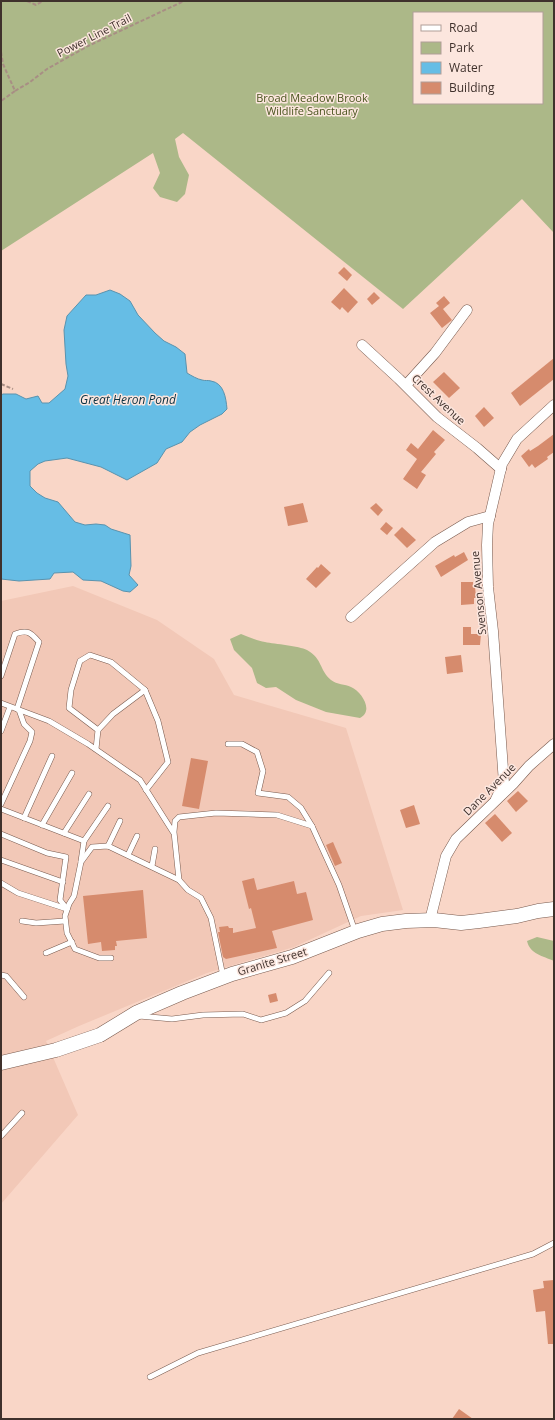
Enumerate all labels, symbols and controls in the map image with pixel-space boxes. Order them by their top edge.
street label: Power Line Trail [54,10,134,60]
legend [413,12,543,104]
text: Road [449,19,478,36]
text: Park [449,39,475,56]
text: Water [449,59,483,76]
text: Building [449,79,495,96]
park label: Broad Meadow Brook Wildlife Sanctuary [256,90,368,118]
street label: Crest Avenue [409,370,469,428]
water label: Great Heron Pond [80,391,177,408]
street label: Svenson Avenue [467,550,489,636]
street label: Dane Avenue [460,760,518,818]
street label: Granite Street [235,943,309,979]

